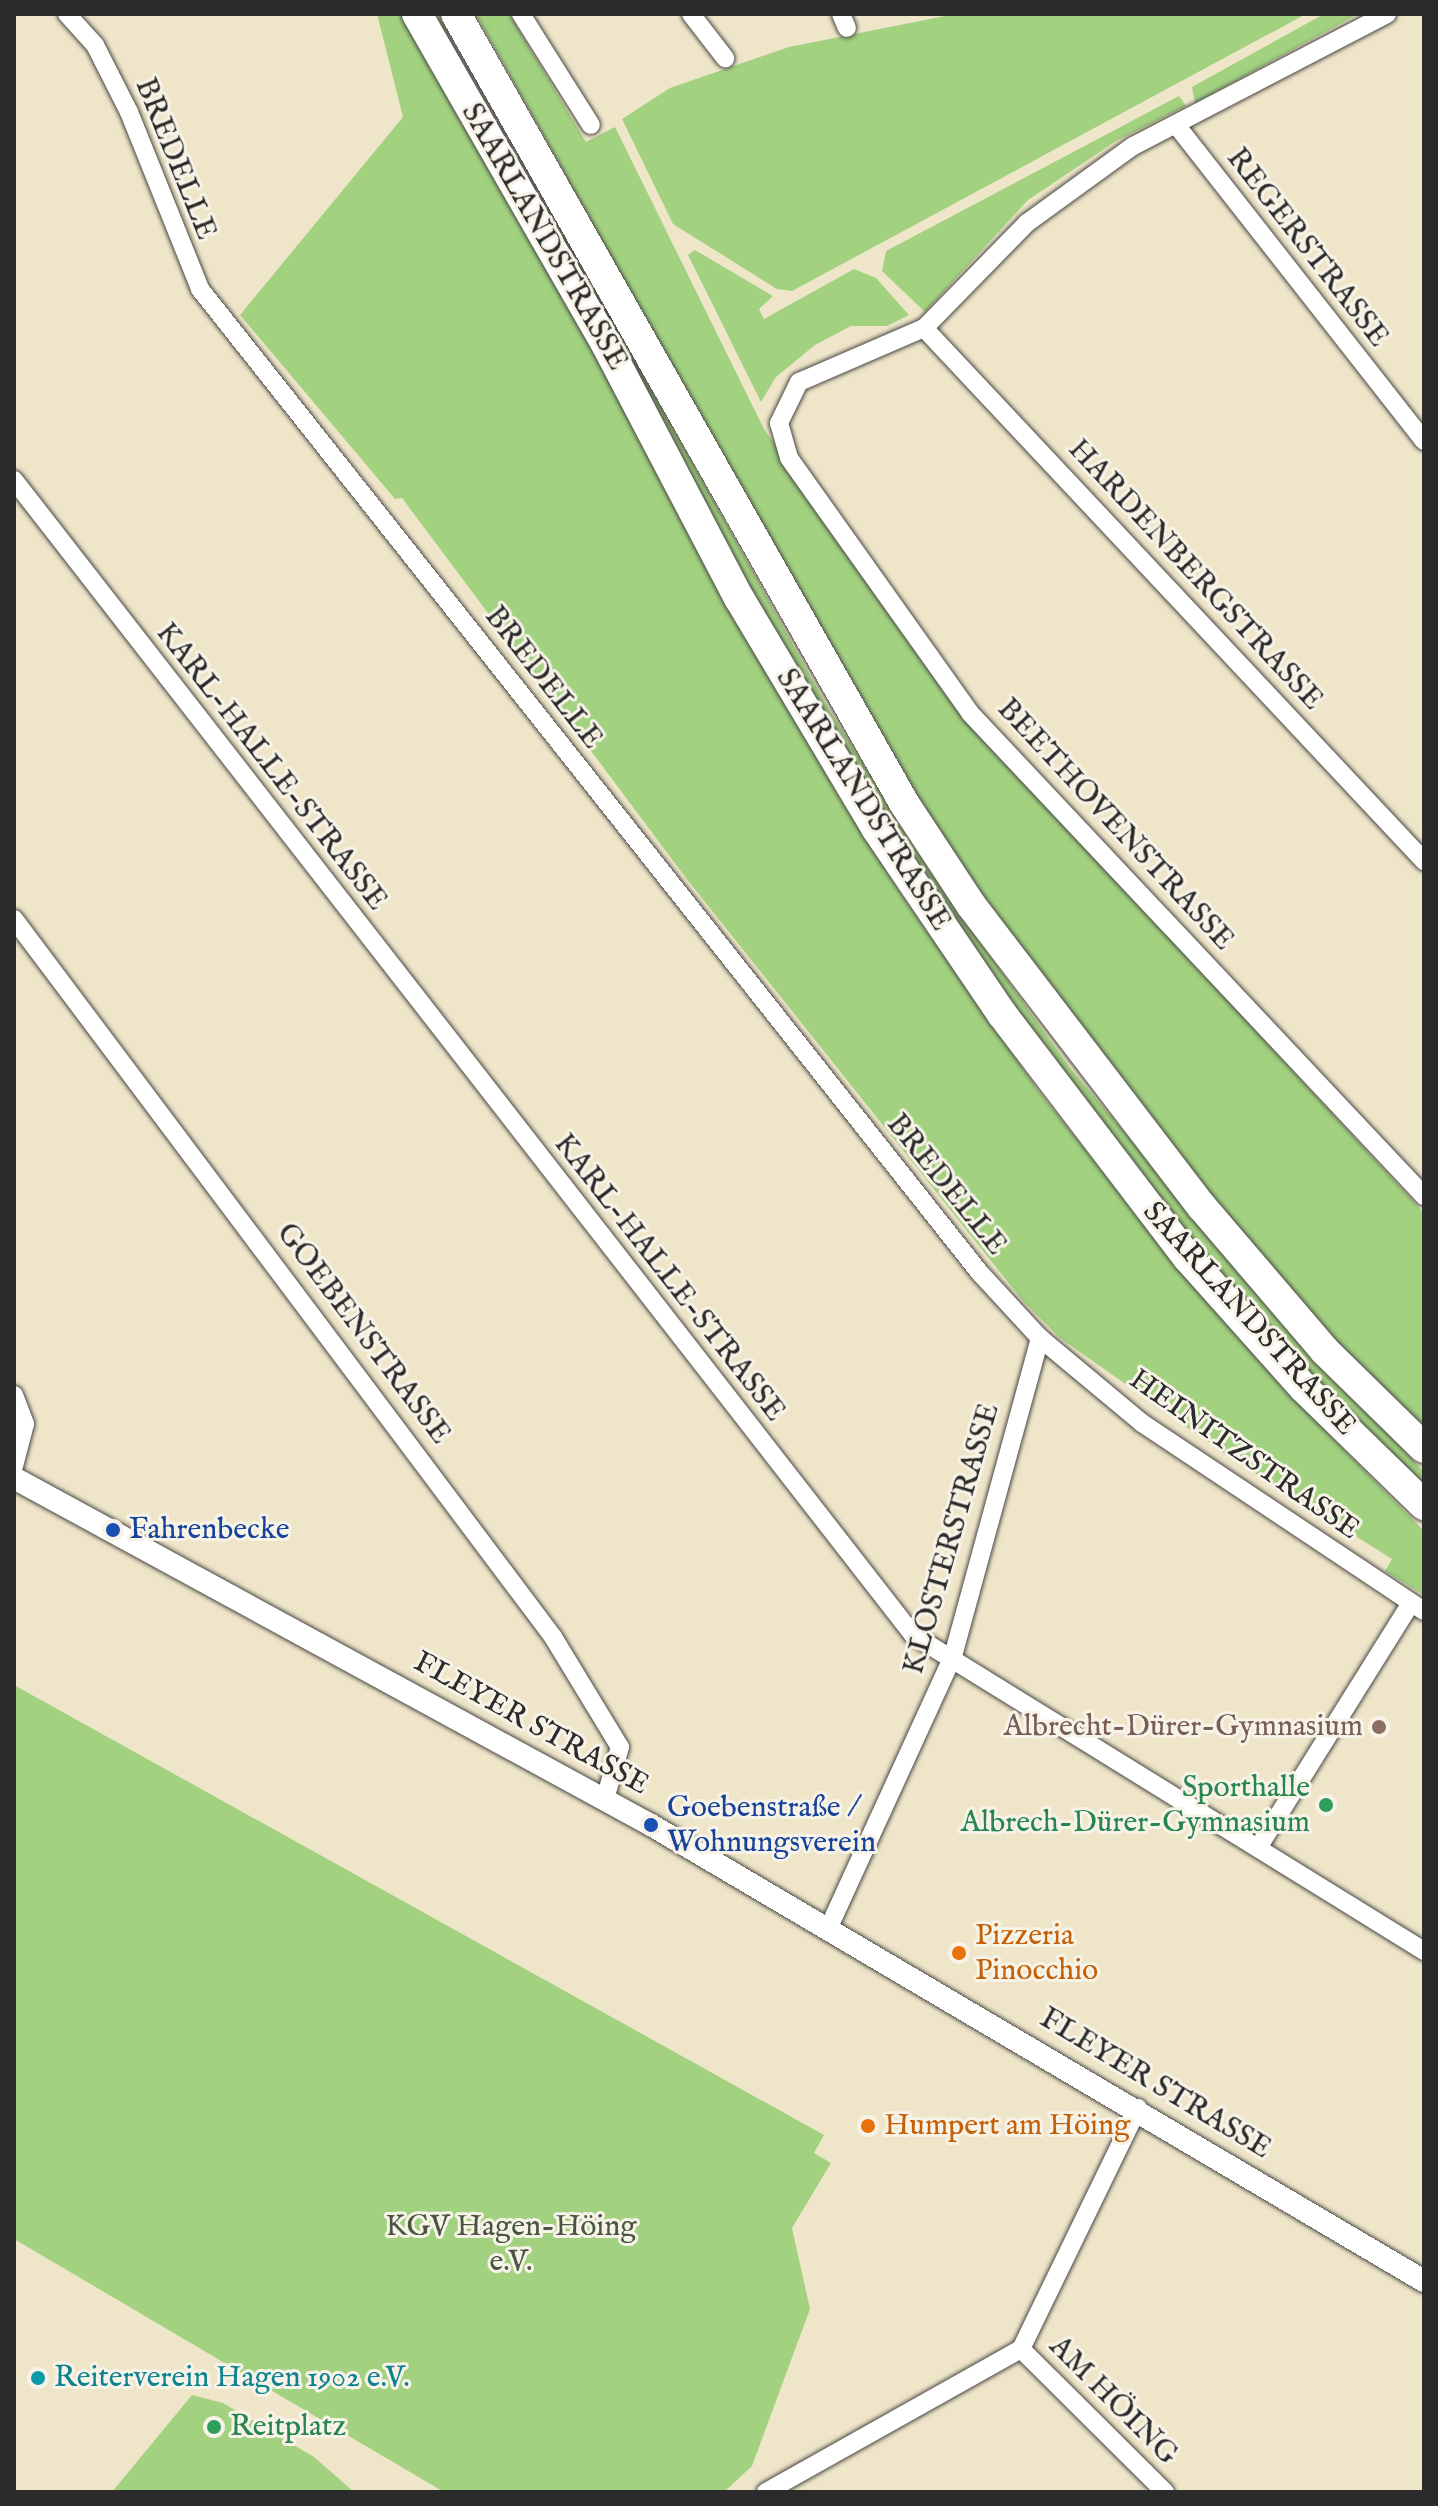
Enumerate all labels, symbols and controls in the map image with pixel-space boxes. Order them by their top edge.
street label: BREDELLE [126,73,224,245]
street label: SAARLANDSTRASSE [453,97,635,377]
street label: REGERSTRASSE [1218,141,1396,355]
street label: HARDENBERGSTRASSE [1060,432,1330,718]
street label: BREDELLE [476,600,610,756]
street label: KARL-HALLE-STRASSE [148,616,394,918]
street label: SAARLANDSTRASSE [768,662,958,938]
street label: BEETHOVENSTRASSE [989,692,1241,958]
street label: BREDELLE [878,1107,1014,1263]
street label: KARL-HALLE-STRASSE [546,1127,792,1429]
street label: SAARLANDSTRASSE [1135,1195,1363,1443]
street label: GOEBENSTRASSE [268,1216,458,1452]
street label: HEINITZSTRASSE [1122,1362,1366,1548]
street label: KLOSTERSTRASSE [896,1399,1008,1679]
place label: Fahrenbecke [129,1512,290,1548]
marker: Fahrenbecke [104,1521,122,1539]
street label: FLEYER STRASSE [407,1644,655,1804]
place label: Albrecht-Dürer-Gymnasium [1004,1709,1363,1745]
marker: Albrecht-Dürer-Gymnasium [1370,1718,1388,1736]
place label: Sporthalle Albrech-Dürer-Gymnasium [961,1770,1310,1840]
place label: Goebenstraße / Wohnungsverein [667,1790,876,1860]
marker: Sporthalle Albrech-Dürer-Gymnasium [1317,1796,1335,1814]
marker: Goebenstraße / Wohnungsverein [642,1816,660,1834]
place label: Pizzeria Pinocchio [975,1918,1098,1988]
marker: Pizzeria Pinocchio [950,1944,968,1962]
street label: FLEYER STRASSE [1033,2001,1277,2167]
place label: Humpert am Höing [884,2108,1130,2144]
marker: Humpert am Höing [859,2117,877,2135]
park label: KGV Hagen-Höing e.V. [385,2209,637,2280]
street label: AM HÖING [1041,2329,1185,2473]
place label: Reiterverein Hagen 1902 e.V. [54,2360,410,2396]
marker: Reiterverein Hagen 1902 e.V. [29,2369,47,2387]
place label: Reitplatz [230,2409,346,2445]
marker: Reitplatz [205,2418,223,2436]

